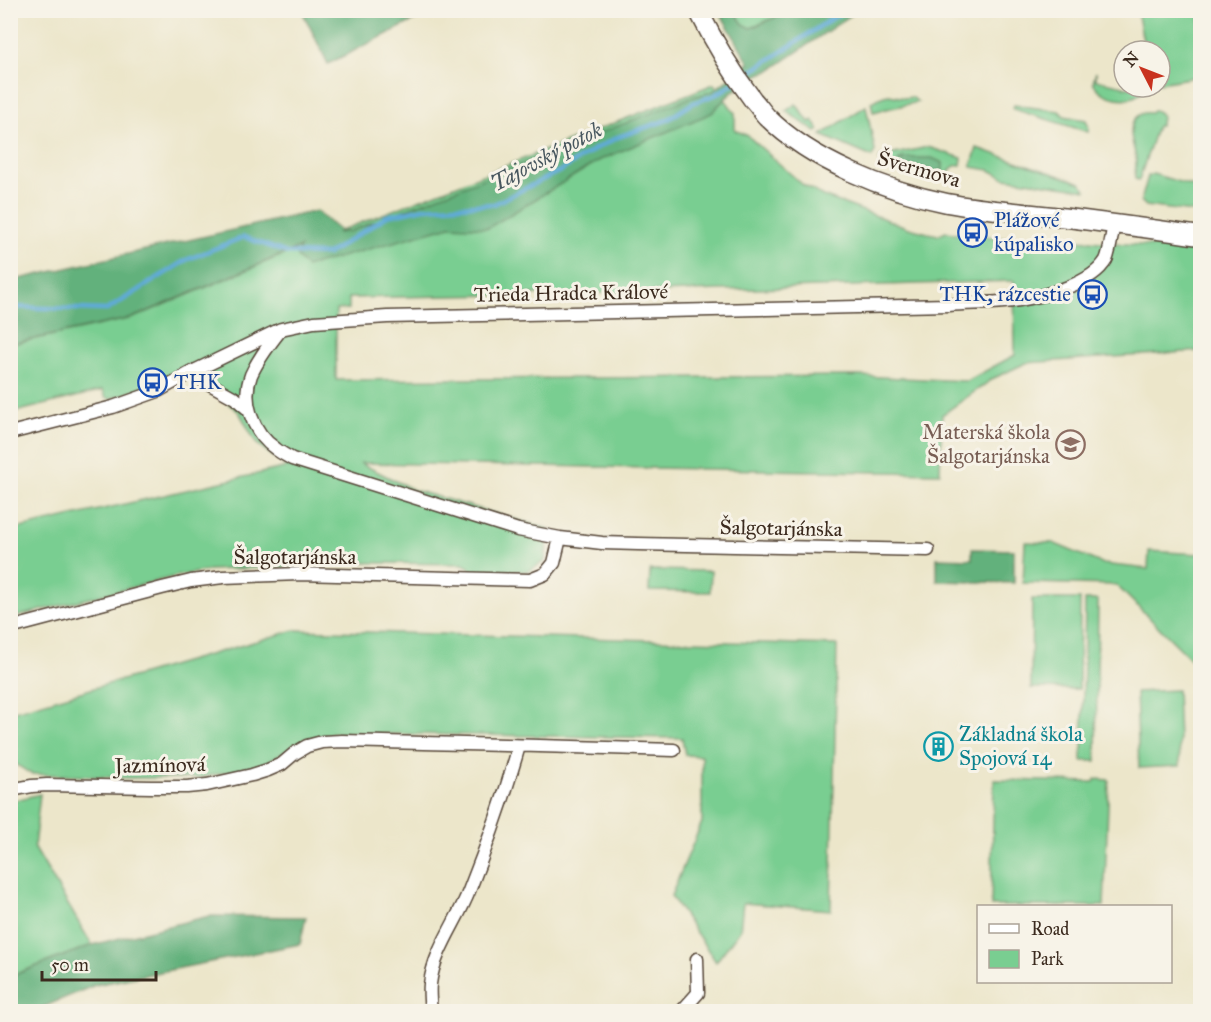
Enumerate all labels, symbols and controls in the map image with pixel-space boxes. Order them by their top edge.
north arrow [1112,39,1172,99]
text: N [1120,48,1143,71]
water label: Tajovský potok [486,116,607,197]
street label: Švermova [874,145,964,193]
place label: Plážové kúpalisko [994,207,1074,257]
bus stop icon: Plážové kúpalisko [957,216,989,248]
street label: Trieda Hradca Králové [474,278,669,308]
bus stop icon: THK, rázcestie [1076,278,1108,310]
place label: THK, rázcestie [939,281,1071,307]
bus stop icon: THK [137,366,169,398]
place label: THK [174,369,223,395]
place label: Materská škola Šalgotarjánska [922,419,1050,469]
school or university icon: Materská škola Šalgotarjánska [1055,428,1087,460]
street label: Šalgotarjánska [719,514,843,542]
street label: Šalgotarjánska [234,544,357,570]
place label: Základná škola Spojová 14 [959,721,1083,771]
building icon: Základná škola Spojová 14 [922,730,954,762]
street label: Jazmínová [112,751,206,779]
legend [977,905,1172,983]
text: Road [1031,918,1069,940]
scale bar [42,944,156,982]
text: Park [1031,948,1064,970]
text: 50 m [51,954,89,976]

